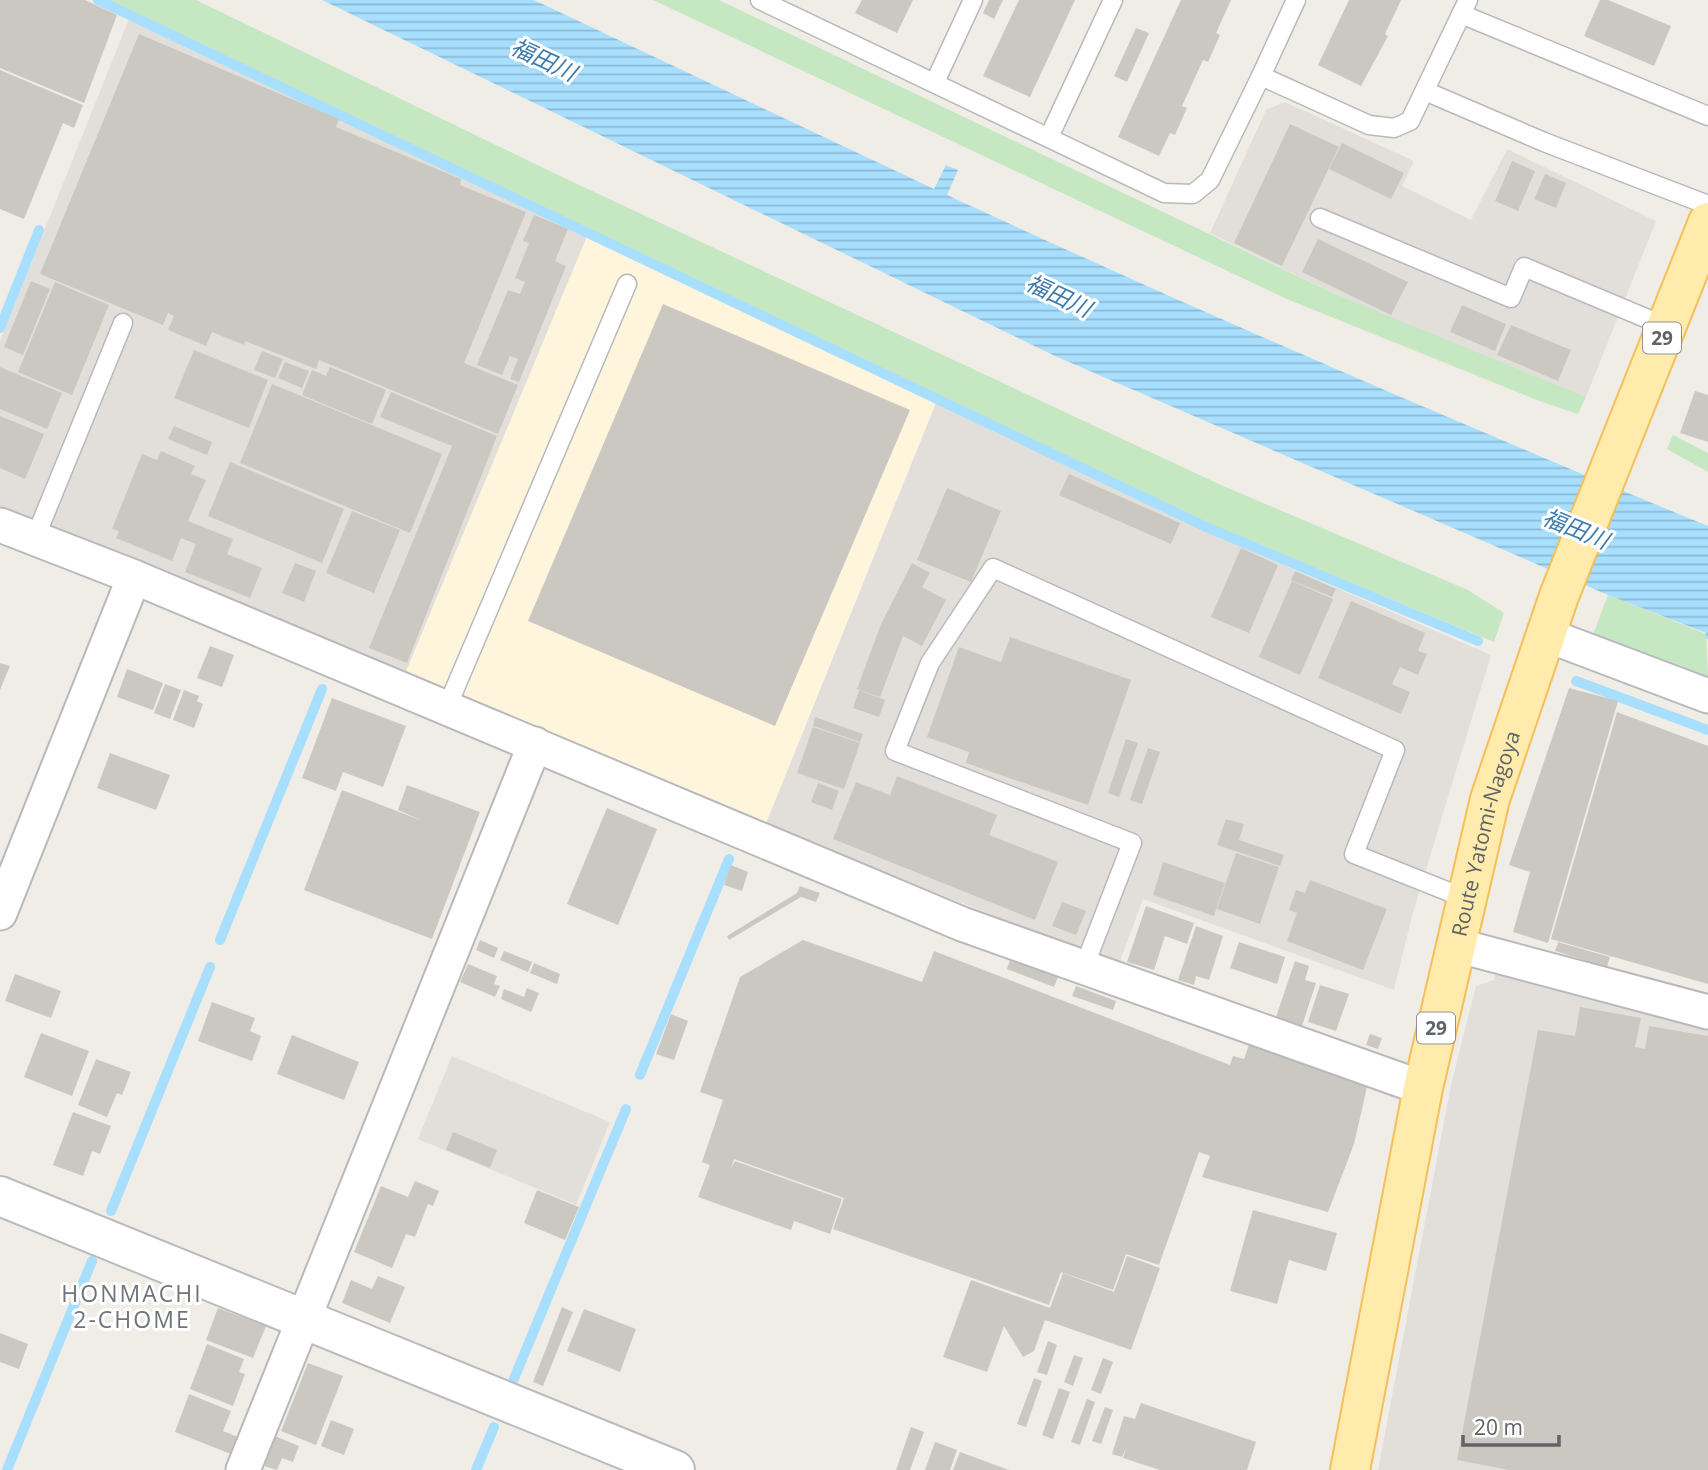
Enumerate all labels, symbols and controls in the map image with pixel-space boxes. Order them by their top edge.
water label: 福田川 [506,30,585,89]
water label: 福田川 [1021,266,1100,325]
road number: 29 [1643,322,1681,354]
water label: 福田川 [1538,500,1617,557]
street label: Route Yatomi-Nagoya [1445,727,1526,939]
road number: 29 [1417,1012,1455,1044]
district label: HONMACHI 2-CHOME [61,1277,203,1335]
scale bar [1463,1404,1559,1448]
text: 20 m [1474,1413,1523,1441]

